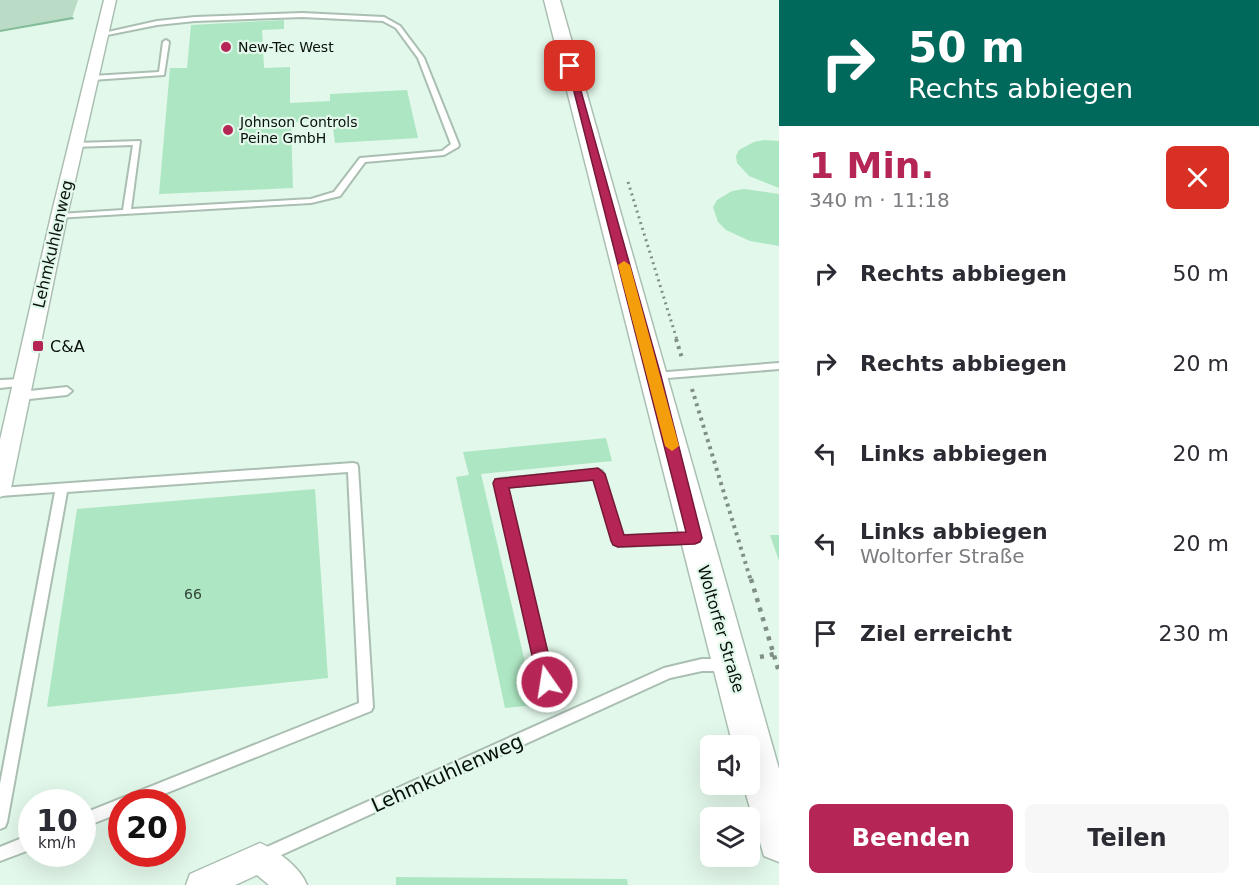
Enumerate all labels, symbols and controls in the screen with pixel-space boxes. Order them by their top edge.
text: 50 m [908,23,1025,72]
icon: right [809,24,887,102]
place label: New-Tec West [238,39,334,55]
marker: New-Tec West [219,40,233,54]
pin [544,40,595,91]
icon: arrive [553,49,586,82]
text: Rechts abbiegen [908,73,1133,104]
place label: Johnson Controls Peine GmbH [239,114,358,146]
marker: Johnson Controls Peine GmbH [221,123,235,137]
text: 1 Min. [809,145,934,186]
button: close [1166,146,1229,209]
street label: Lehmkuhlenweg [29,178,77,310]
text: 340 m · 11:18 [809,188,950,212]
icon: right [809,257,842,290]
text: Rechts abbiegen [860,261,1067,286]
text: 50 m [1173,261,1229,286]
place label: C&A [50,337,85,356]
marker: C&A [31,339,45,353]
icon: right [809,347,842,380]
text: Rechts abbiegen [860,351,1067,376]
text: 20 m [1173,351,1229,376]
icon: left [809,437,842,470]
text: Links abbiegen [860,441,1048,466]
text: 20 m [1173,441,1229,466]
text: Links abbiegen [860,519,1048,544]
icon: left [809,527,842,560]
text: 20 m [1173,531,1229,556]
text: Woltorfer Straße [860,544,1025,568]
street label: Woltorfer Straße [694,563,748,695]
house number: 66 [184,586,202,602]
icon: arrive [809,617,842,650]
text: Ziel erreicht [860,621,1012,646]
text: 230 m [1159,621,1229,646]
position arrow [515,650,579,714]
street label: Lehmkuhlenweg [367,729,527,817]
map controls [700,735,760,867]
button: sound [700,735,760,795]
speed limit sign: 20 [108,789,186,867]
text: 10 [36,803,78,838]
button: Beenden [809,804,1013,873]
button: Teilen [1025,804,1229,873]
button: layers [700,807,760,867]
text: km/h [38,834,76,852]

